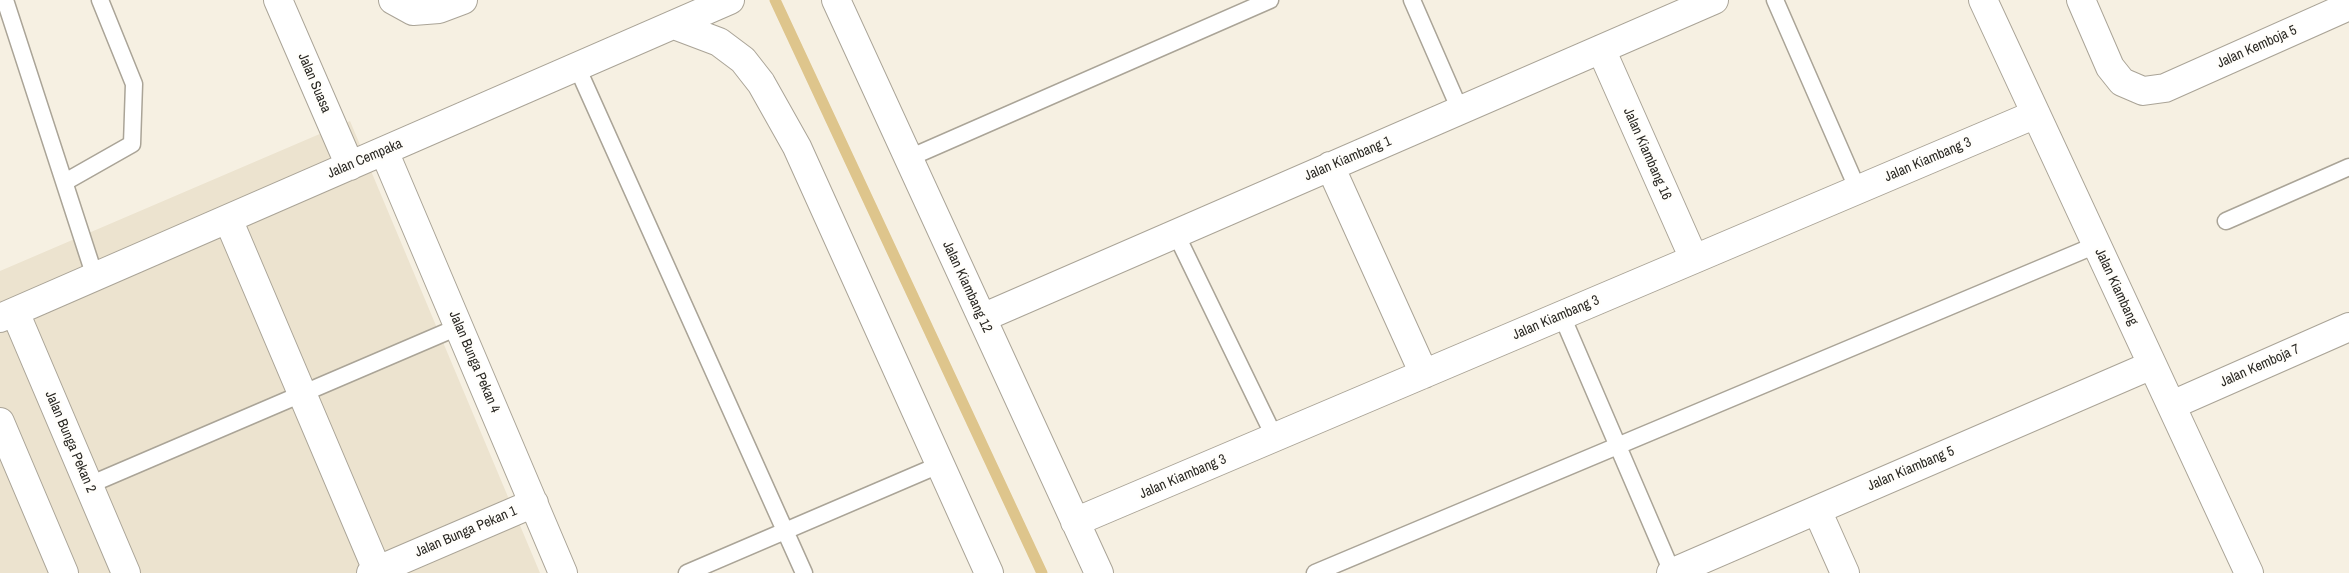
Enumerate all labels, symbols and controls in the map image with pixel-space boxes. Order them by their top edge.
street label: Jalan Kemboja 5 [2215,22,2299,72]
street label: Jalan Suasa [294,51,334,115]
street label: Jalan Kiambang 16 [1619,105,1675,203]
street label: Jalan Kiambang 1 [1302,133,1394,185]
street label: Jalan Kiambang 3 [1882,134,1974,186]
street label: Jalan Cempaka [325,136,405,182]
street label: Jalan Kiambang 12 [938,239,996,335]
street label: Jalan Kiambang [2091,246,2141,328]
street label: Jalan Kiambang 3 [1510,292,1602,344]
street label: Jalan Bunga Pekan 4 [445,308,503,416]
street label: Jalan Kemboja 7 [2218,341,2302,391]
street label: Jalan Bunga Pekan 2 [41,388,99,496]
street label: Jalan Kiambang 5 [1865,443,1957,495]
street label: Jalan Kiambang 3 [1137,451,1229,503]
street label: Jalan Bunga Pekan 1 [412,503,520,561]

